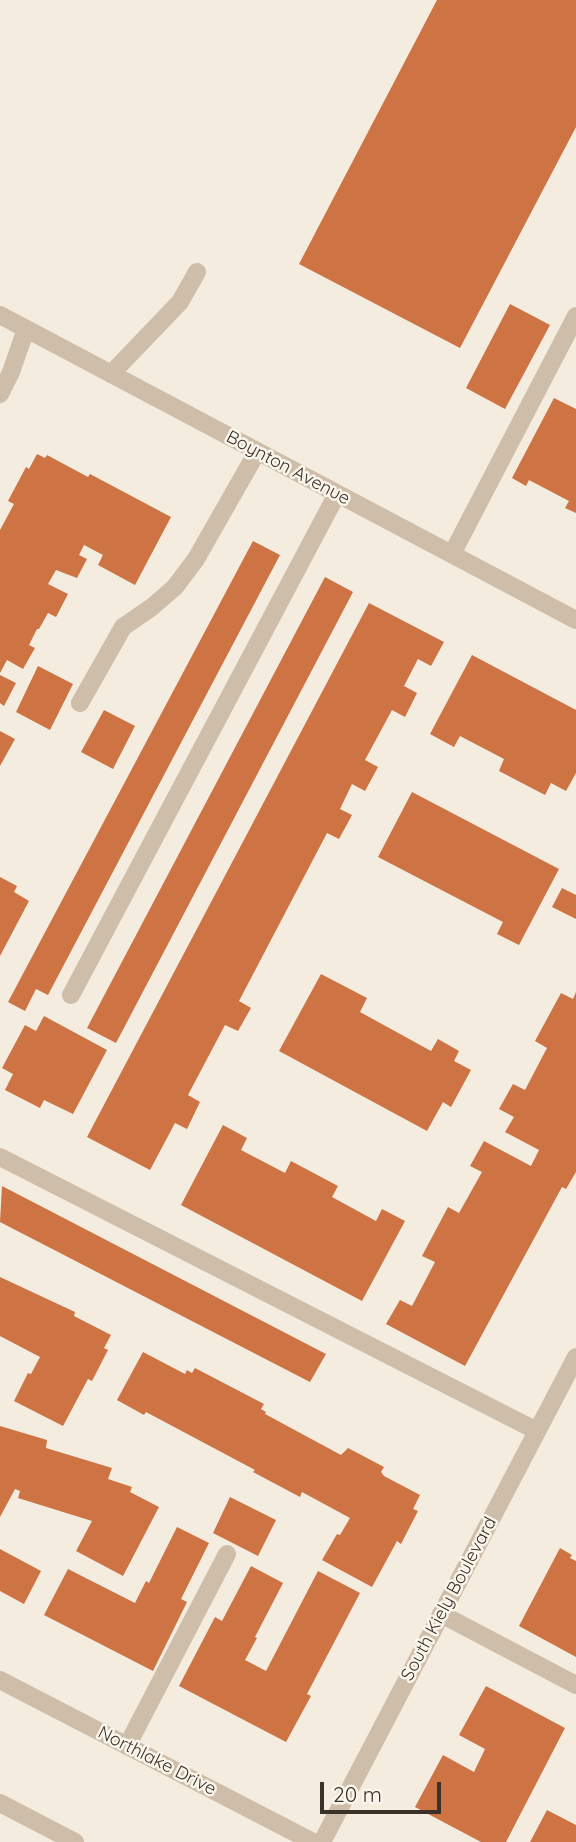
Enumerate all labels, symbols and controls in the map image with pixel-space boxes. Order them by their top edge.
street label: Boynton Avenue [222,426,354,510]
street label: South Kiely Boulevard [397,1513,501,1685]
street label: Northlake Drive [94,1722,220,1800]
scale bar [324,1769,445,1813]
text: 20 m [333,1781,382,1807]

